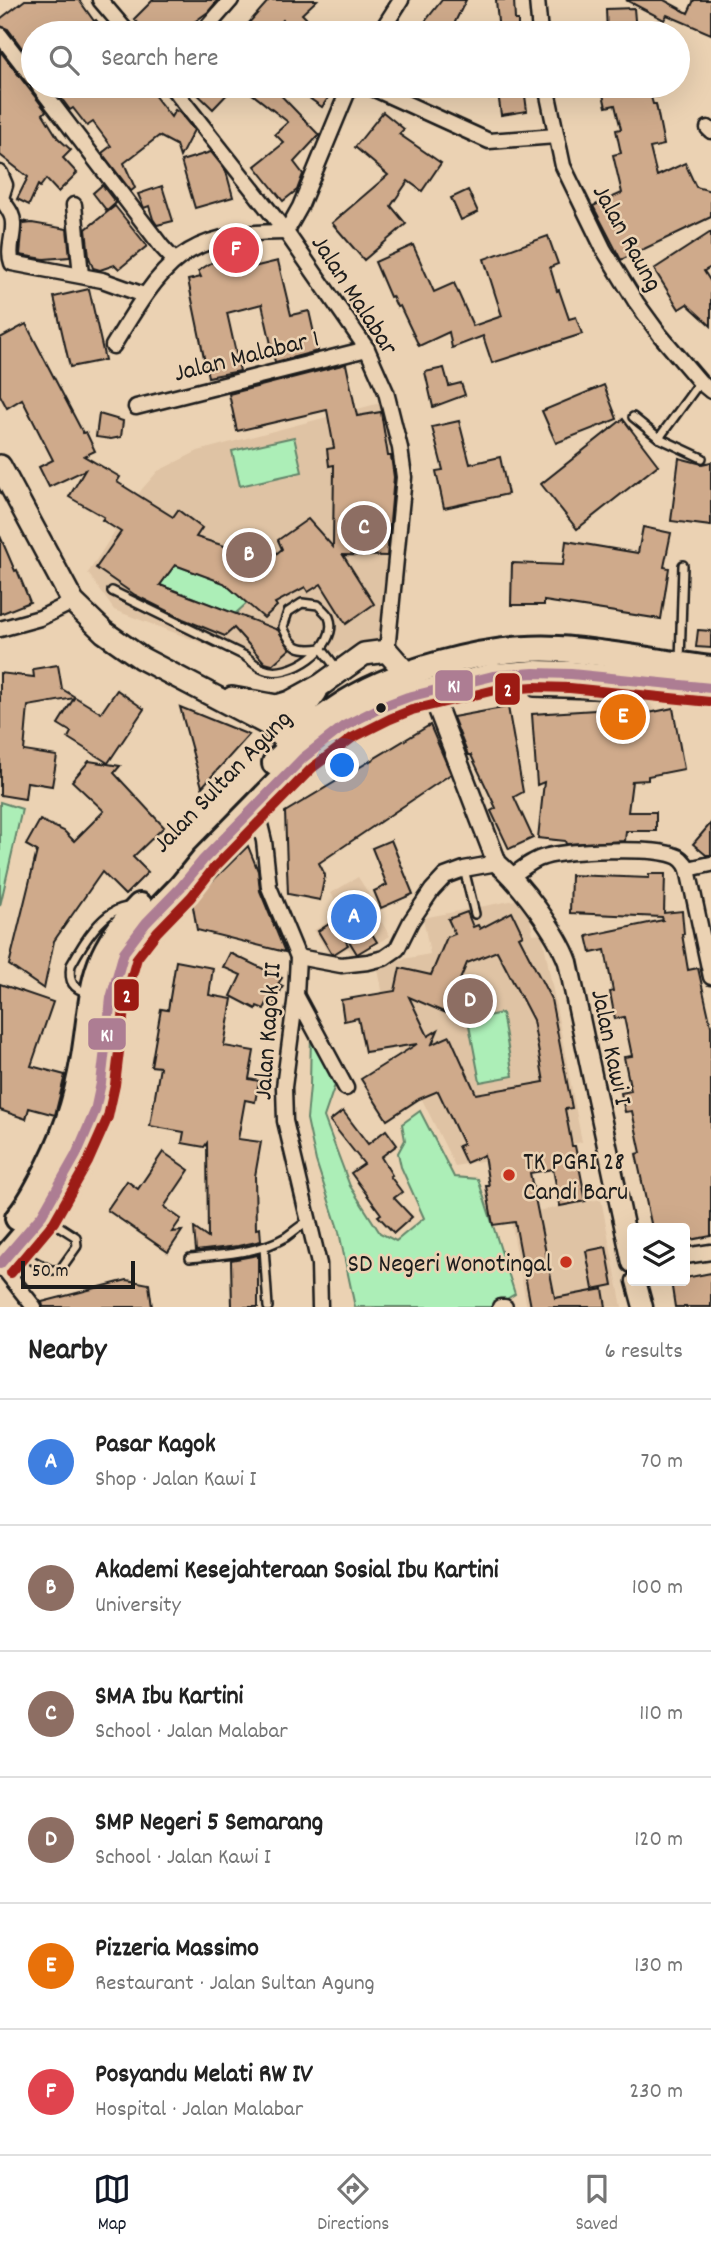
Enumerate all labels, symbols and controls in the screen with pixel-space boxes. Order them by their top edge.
search box [21,21,690,98]
icon: search [45,41,83,79]
text: Search here [101,41,219,78]
street label: Jalan Raung [581,178,671,299]
pin: F [213,224,259,276]
street label: Jalan Malabar [300,228,406,364]
street label: Jalan Malabar 1 [170,321,323,393]
pin: C [341,502,387,554]
pin: B [226,529,272,581]
line badge: K1 [434,669,474,702]
line badge: 2 [494,672,521,706]
text: K1 [448,675,460,702]
text: 2 [504,679,512,706]
pin: E [600,691,646,743]
unlabelled marker [374,701,388,715]
street label: Jalan Sultan Agung [145,702,302,862]
your location [325,748,359,782]
pin: A [331,891,377,943]
street label: Jalan Kagok II [246,961,293,1101]
pin: D [447,975,493,1027]
line badge: 2 [113,978,140,1012]
text: 2 [123,985,131,1012]
street label: Jalan Kawi I [579,986,640,1109]
line badge: K1 [87,1017,127,1051]
text: K1 [101,1024,113,1051]
place label: TK PGRI 28 Candi Baru [523,1145,628,1212]
marker: TK PGRI 28 Candi Baru [501,1167,517,1183]
map controls [627,1223,690,1286]
button: layers [627,1223,690,1286]
place label: SD Negeri Wonotingal [347,1247,552,1284]
marker: SD Negeri Wonotingal [558,1254,574,1270]
scale bar [21,1258,135,1290]
text: 50 m [32,1259,69,1286]
text: Nearby [28,1331,106,1374]
text: 6 results [605,1336,683,1369]
text: Pasar Kagok [95,1427,216,1464]
text: A [45,1446,57,1479]
text: 70 m [641,1446,683,1479]
text: Shop · Jalan Kawi I [95,1464,256,1497]
text: Akademi Kesejahteraan Sosial Ibu Kartini [95,1553,499,1590]
text: B [46,1572,56,1605]
text: 100 m [632,1572,683,1605]
text: University [95,1590,181,1623]
text: SMA Ibu Kartini [95,1679,243,1716]
text: C [45,1698,57,1731]
text: 110 m [639,1698,683,1731]
text: School · Jalan Malabar [95,1716,288,1749]
text: SMP Negeri 5 Semarang [95,1805,323,1842]
text: D [45,1824,57,1857]
text: 120 m [634,1824,683,1857]
text: School · Jalan Kawi I [95,1842,271,1875]
text: Pizzeria Massimo [95,1931,259,1968]
text: E [46,1950,56,1983]
text: 130 m [634,1950,683,1983]
text: Restaurant · Jalan Sultan Agung [95,1968,375,2001]
text: Posyandu Melati RW IV [95,2057,313,2094]
text: F [46,2076,56,2109]
text: 230 m [629,2076,683,2109]
text: Hospital · Jalan Malabar [95,2094,303,2127]
tab: Map [93,2170,131,2239]
tab: Directions [317,2170,389,2239]
tab: Saved [575,2170,618,2239]

